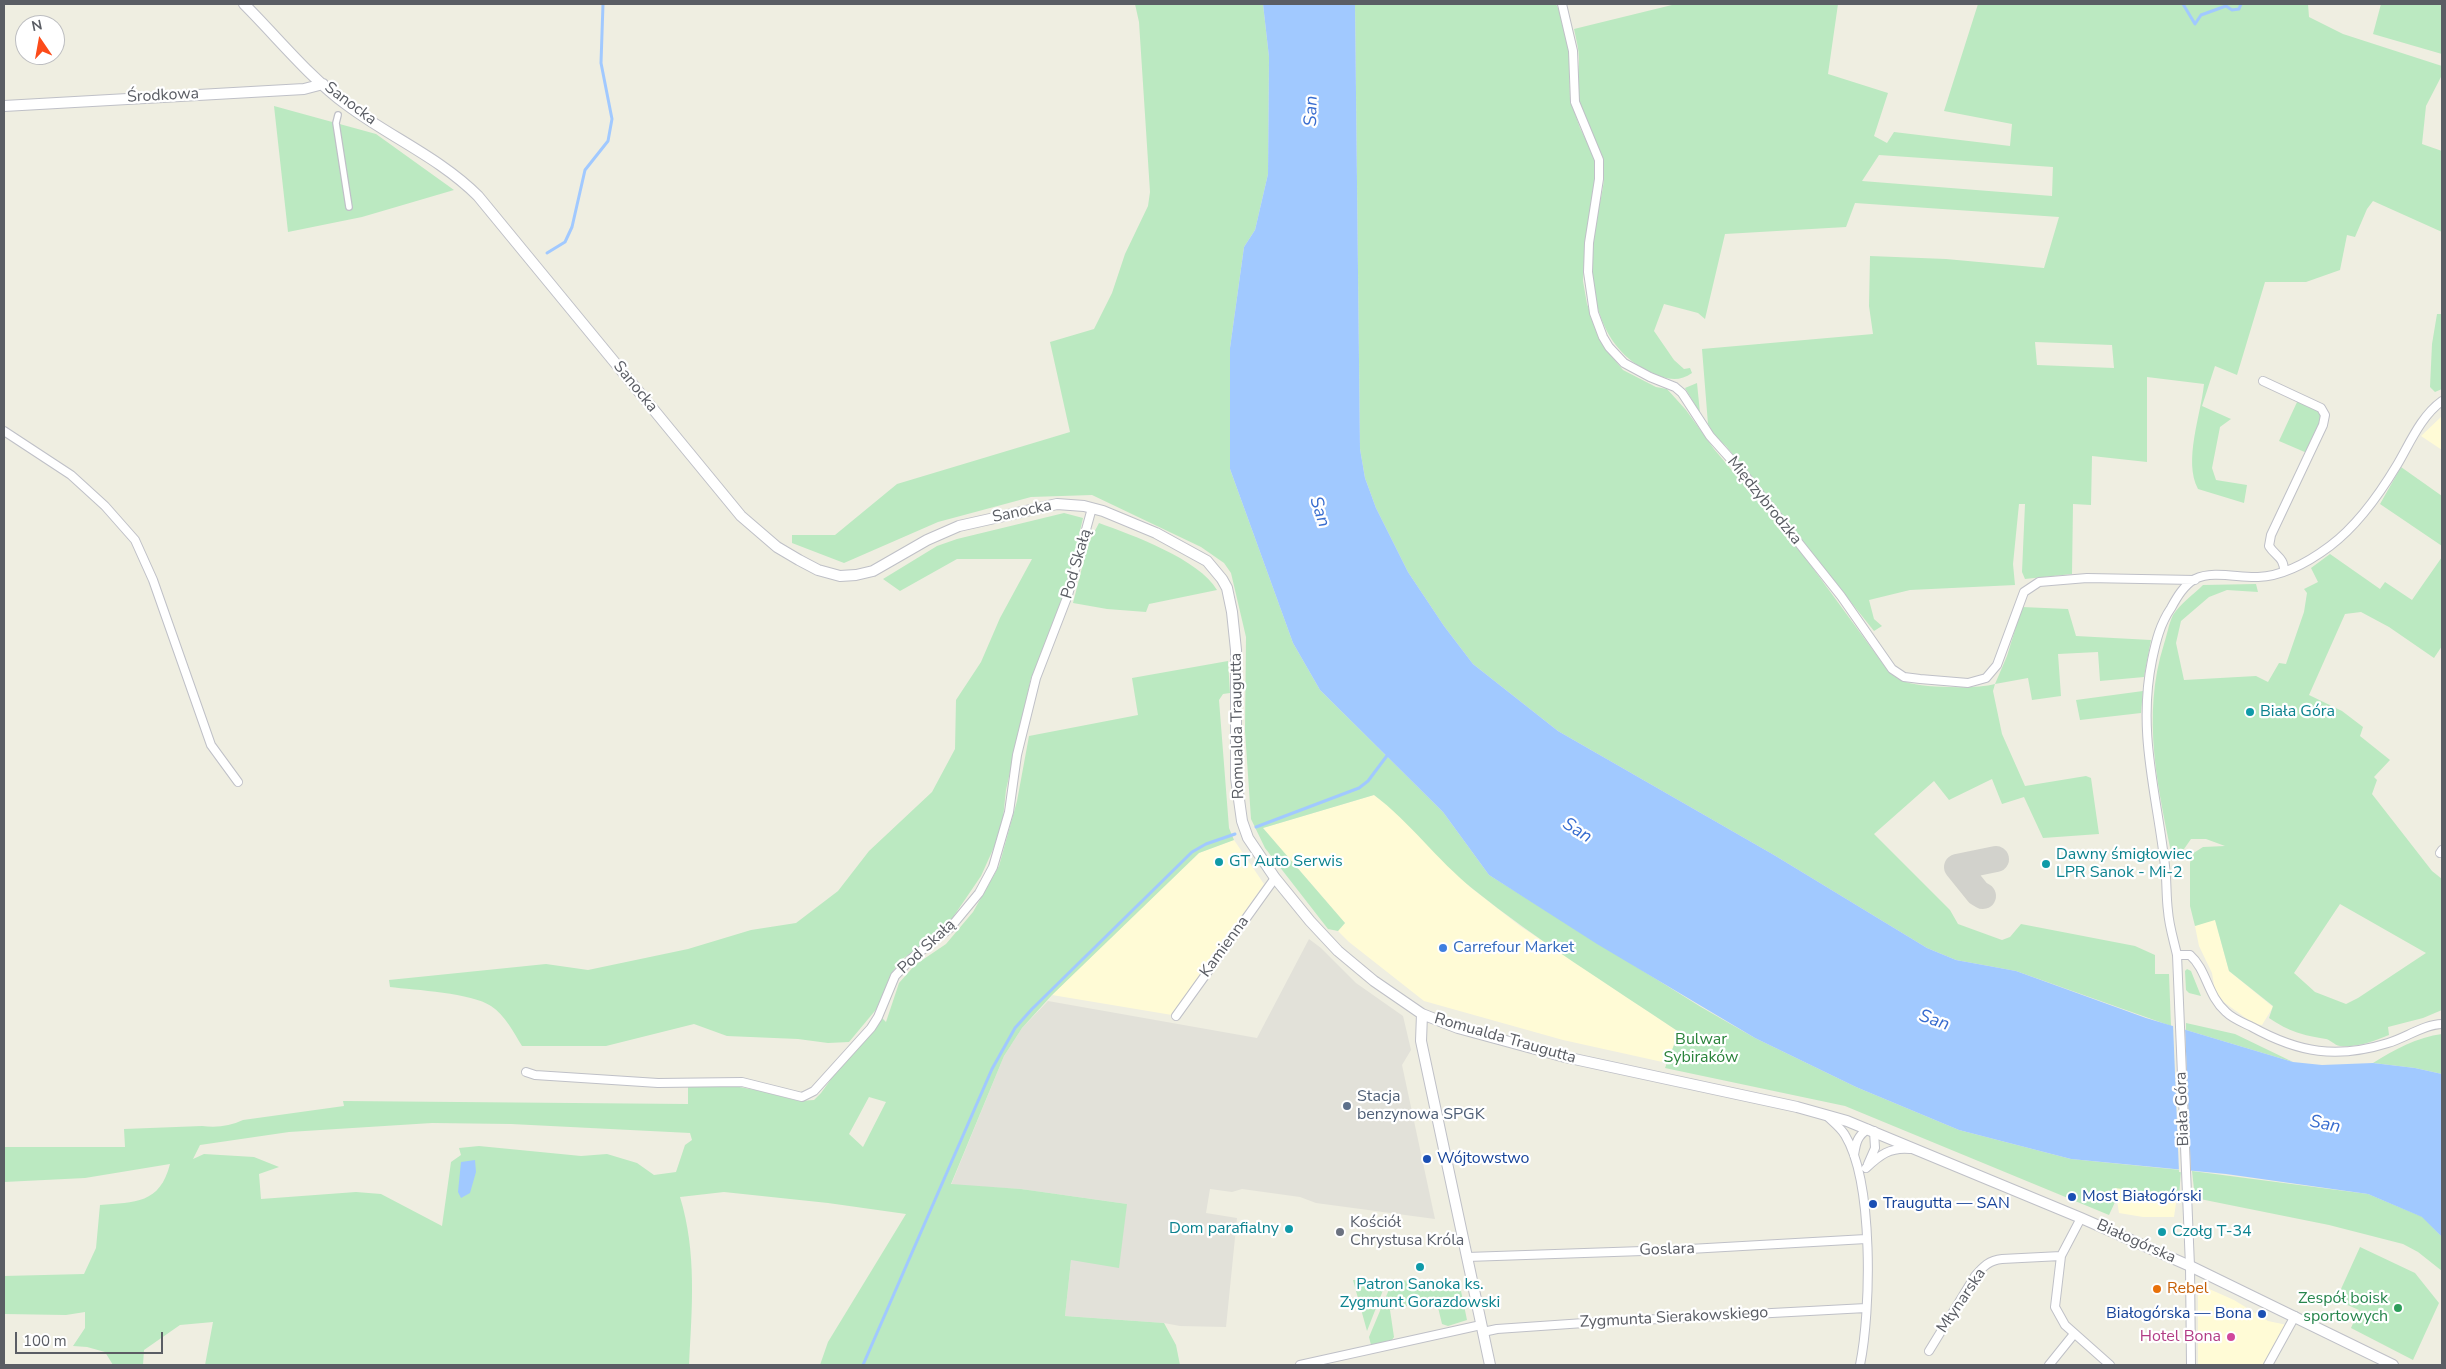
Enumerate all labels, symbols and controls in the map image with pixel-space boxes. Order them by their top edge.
north arrow [15,15,65,65]
text: N [30,15,44,36]
street label: Sanocka [320,78,380,130]
street label: Środkowa [127,85,199,107]
water label: San [1301,95,1323,127]
street label: Sanocka [609,358,661,416]
street label: Międzybrodzka [1723,453,1805,549]
water label: San [1304,494,1334,530]
street label: Sanocka [991,496,1053,528]
street label: Pod Skałą [1058,527,1096,601]
street label: Romualda Traugutta [1227,653,1249,799]
place label: Biała Góra [2260,702,2335,722]
marker: Biała Góra [2244,706,2256,718]
water label: San [1558,814,1596,848]
place label: Dawny śmigłowiec LPR Sanok - Mi-2 [2056,845,2192,883]
place label: GT Auto Serwis [1229,852,1343,872]
marker: GT Auto Serwis [1213,856,1225,868]
marker: Dawny śmigłowiec LPR Sanok - Mi-2 [2040,858,2052,870]
street label: Kamienna [1196,913,1254,981]
street label: Pod Skałą [894,916,960,978]
place label: Carrefour Market [1453,938,1574,958]
marker: Carrefour Market [1437,942,1449,954]
water label: San [1916,1006,1952,1036]
street label: Romualda Traugutta [1432,1010,1578,1068]
park label: Bulwar Sybiraków [1663,1030,1739,1068]
street label: Biała Góra [2172,1071,2194,1147]
place label: Stacja benzynowa SPGK [1357,1087,1485,1125]
marker: Stacja benzynowa SPGK [1341,1100,1353,1112]
water label: San [2308,1111,2342,1139]
place label: Wójtowstwo [1437,1149,1529,1169]
marker: Wójtowstwo [1421,1153,1433,1165]
place label: Most Białogórski [2082,1187,2202,1207]
marker: Most Białogórski [2066,1191,2078,1203]
place label: Traugutta — SAN [1883,1194,2010,1214]
marker: Traugutta — SAN [1867,1198,1879,1210]
place label: Kościół Chrystusa Króla [1350,1213,1464,1251]
street label: Białogórska [2093,1216,2179,1268]
place label: Dom parafialny [1169,1219,1279,1239]
place label: Czołg T-34 [2172,1222,2252,1242]
marker: Dom parafialny [1283,1223,1295,1235]
marker: Kościół Chrystusa Króla [1334,1226,1346,1238]
marker: Czołg T-34 [2156,1226,2168,1238]
street label: Goslara [1639,1239,1695,1261]
marker: Patron Sanoka ks. Zygmunt Gorazdowski [1414,1261,1426,1273]
street label: Młynarska [1933,1265,1991,1337]
place label: Patron Sanoka ks. Zygmunt Gorazdowski [1340,1275,1500,1313]
place label: Rebel [2167,1279,2209,1299]
marker: Rebel [2151,1283,2163,1295]
place label: Zespół boisk sportowych [2298,1289,2388,1327]
marker: Zespół boisk sportowych [2392,1302,2404,1314]
street label: Zygmunta Sierakowskiego [1579,1303,1769,1333]
place label: Białogórska — Bona [2106,1304,2252,1324]
marker: Białogórska — Bona [2256,1308,2268,1320]
scale bar [18,1322,165,1354]
place label: Hotel Bona [2140,1327,2221,1347]
text: 100 m [23,1331,67,1351]
marker: Hotel Bona [2225,1331,2237,1343]

